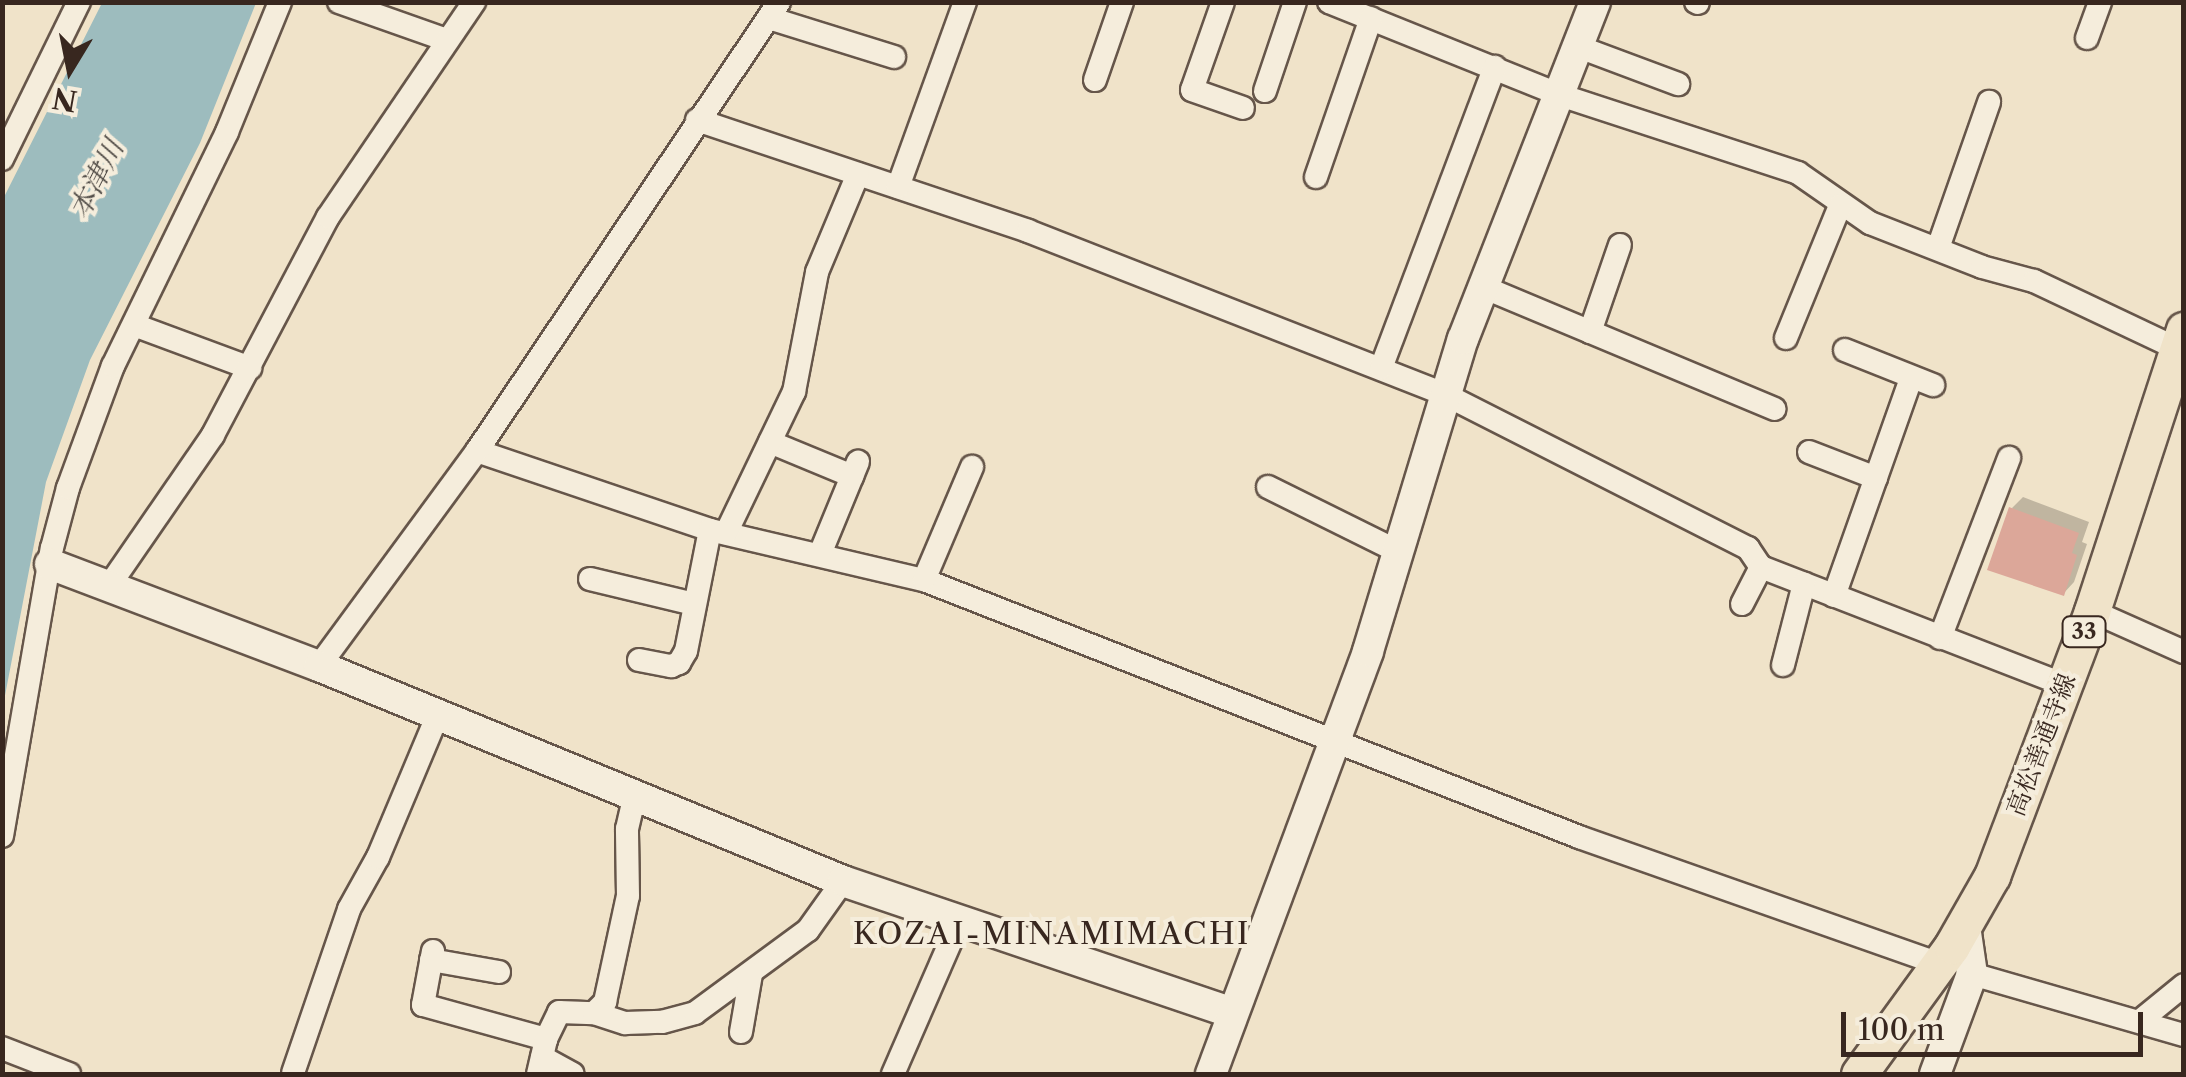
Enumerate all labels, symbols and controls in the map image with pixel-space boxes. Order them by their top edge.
north arrow [20,20,120,120]
text: N [50,81,80,118]
water label: 本津川 [62,134,130,224]
road number: 33 [2062,615,2106,649]
street label: 高松善通寺線 [2001,670,2083,820]
district label: KOZAI-MINAMIMACHI [853,916,1251,952]
scale bar [1846,992,2148,1054]
text: 100 m [1858,1011,1945,1048]

